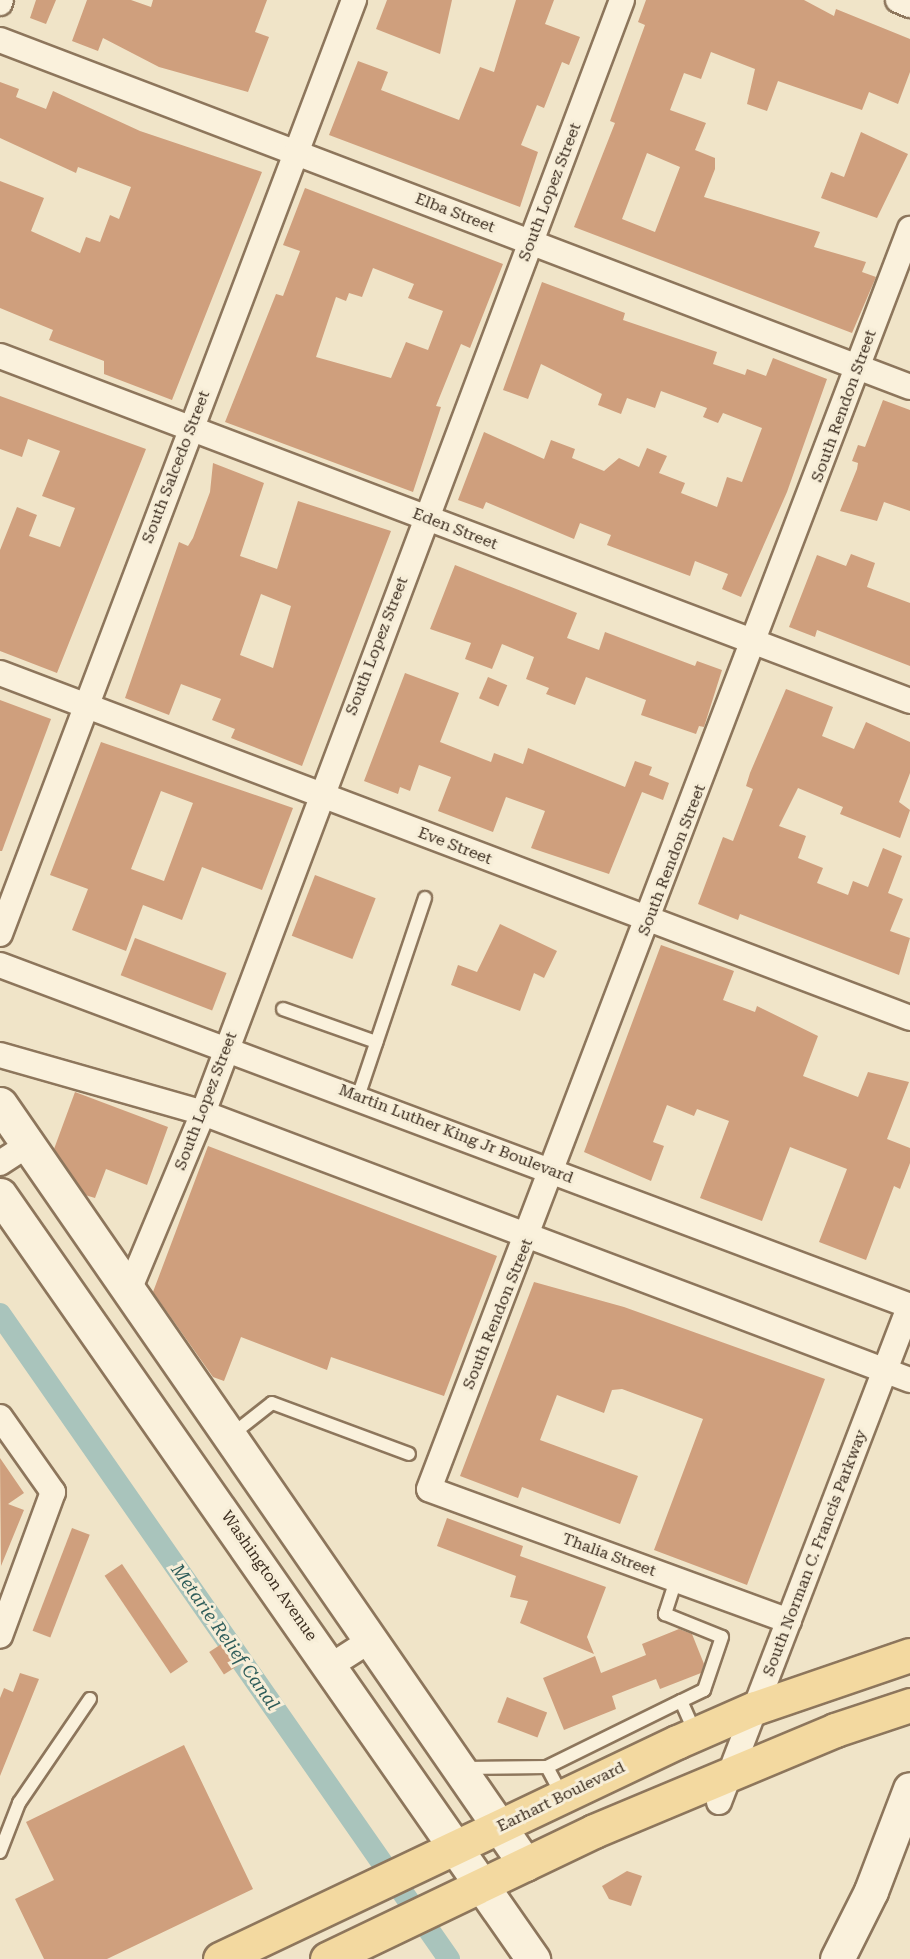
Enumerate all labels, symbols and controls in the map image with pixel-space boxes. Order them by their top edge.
street label: South Lopez Street [515,120,585,264]
street label: Elba Street [412,189,498,237]
street label: South Rendon Street [807,327,881,485]
street label: South Salcedo Street [138,388,214,546]
street label: Eden Street [410,504,500,554]
street label: South Lopez Street [342,574,412,718]
street label: South Rendon Street [634,782,710,938]
street label: Eve Street [415,823,495,869]
street label: South Lopez Street [171,1029,241,1173]
street label: Martin Luther King Jr Boulevard [336,1080,576,1188]
street label: South Rendon Street [459,1236,537,1392]
street label: South Norman C. Francis Parkway [759,1427,871,1679]
street label: Washington Avenue [217,1507,321,1645]
street label: Thalia Street [559,1529,659,1581]
water label: Metarie Relief Canal [166,1560,284,1714]
street label: Earhart Boulevard [494,1758,628,1836]

